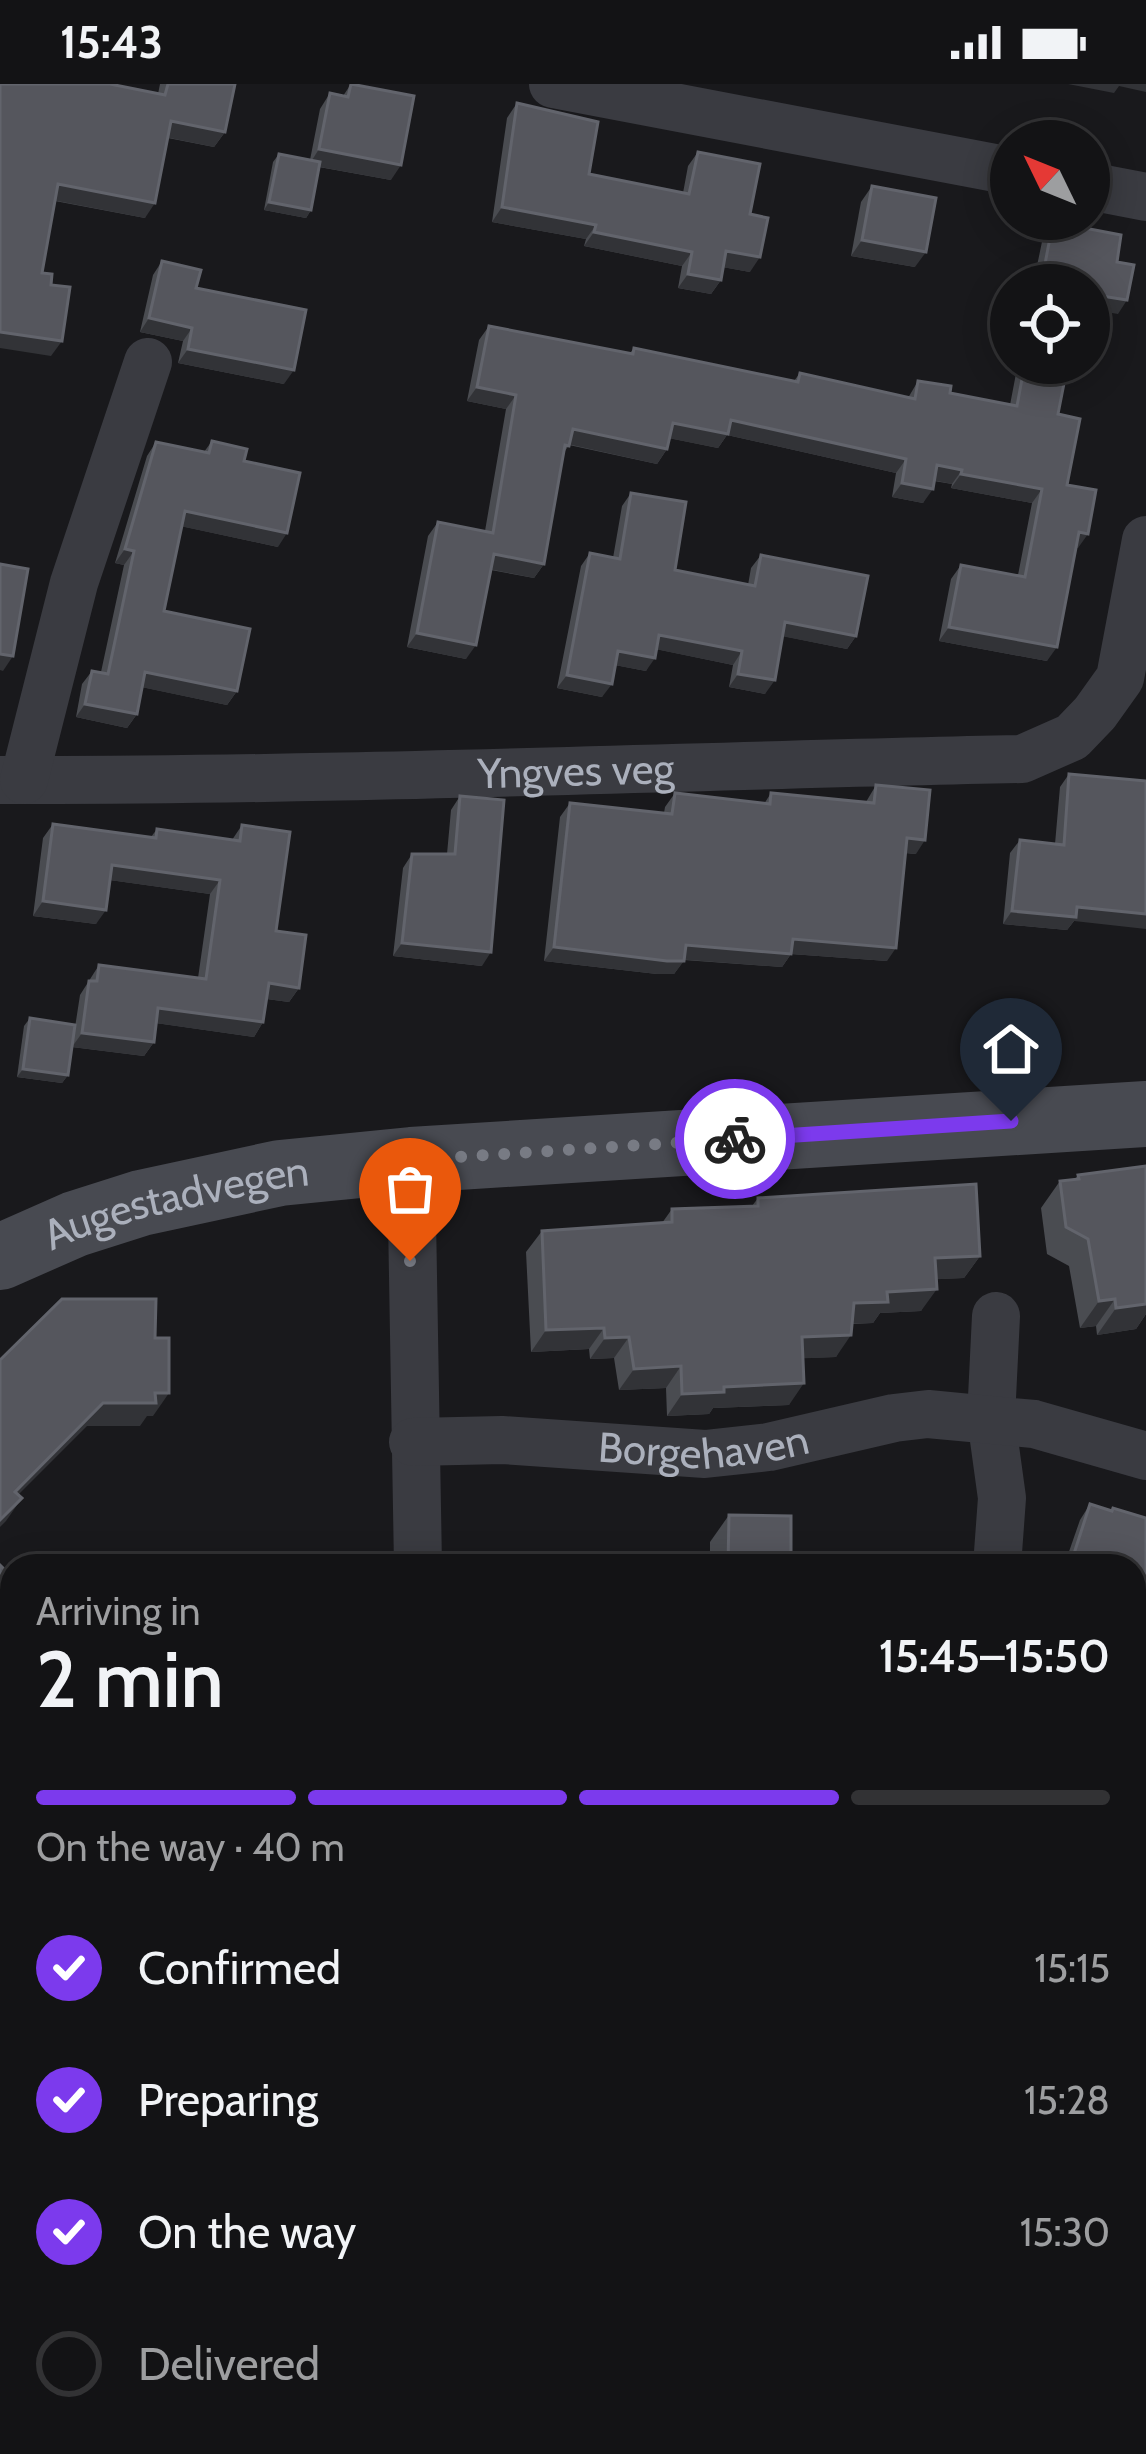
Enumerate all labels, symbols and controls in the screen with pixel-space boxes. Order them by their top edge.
text: 15:43 [60,15,163,69]
north arrow [990,120,1110,240]
map controls [990,120,1110,384]
button: locate [990,264,1110,384]
street label: Yngves veg [476,742,676,799]
pin [960,998,1062,1121]
icon: home [978,1016,1044,1082]
courier [675,1079,795,1199]
icon: bike [702,1106,768,1172]
pin [359,1138,461,1261]
street label: Augestadvegen [35,1144,311,1261]
icon: bag [377,1156,443,1222]
street label: Borgehaven [596,1413,814,1480]
text: Arriving in [36,1587,200,1635]
text: 15:45–15:50 [879,1629,1110,1683]
text: 2 min [36,1632,224,1727]
text: On the way · 40 m [36,1823,345,1871]
icon: check [36,1935,102,2001]
text: Confirmed [138,1941,341,1995]
text: 15:15 [1034,1944,1110,1992]
icon: check [36,2067,102,2133]
text: Preparing [138,2073,318,2127]
text: 15:28 [1024,2076,1110,2124]
icon: check [36,2199,102,2265]
text: On the way [138,2205,356,2259]
text: 15:30 [1020,2208,1110,2256]
text: Delivered [138,2337,320,2391]

